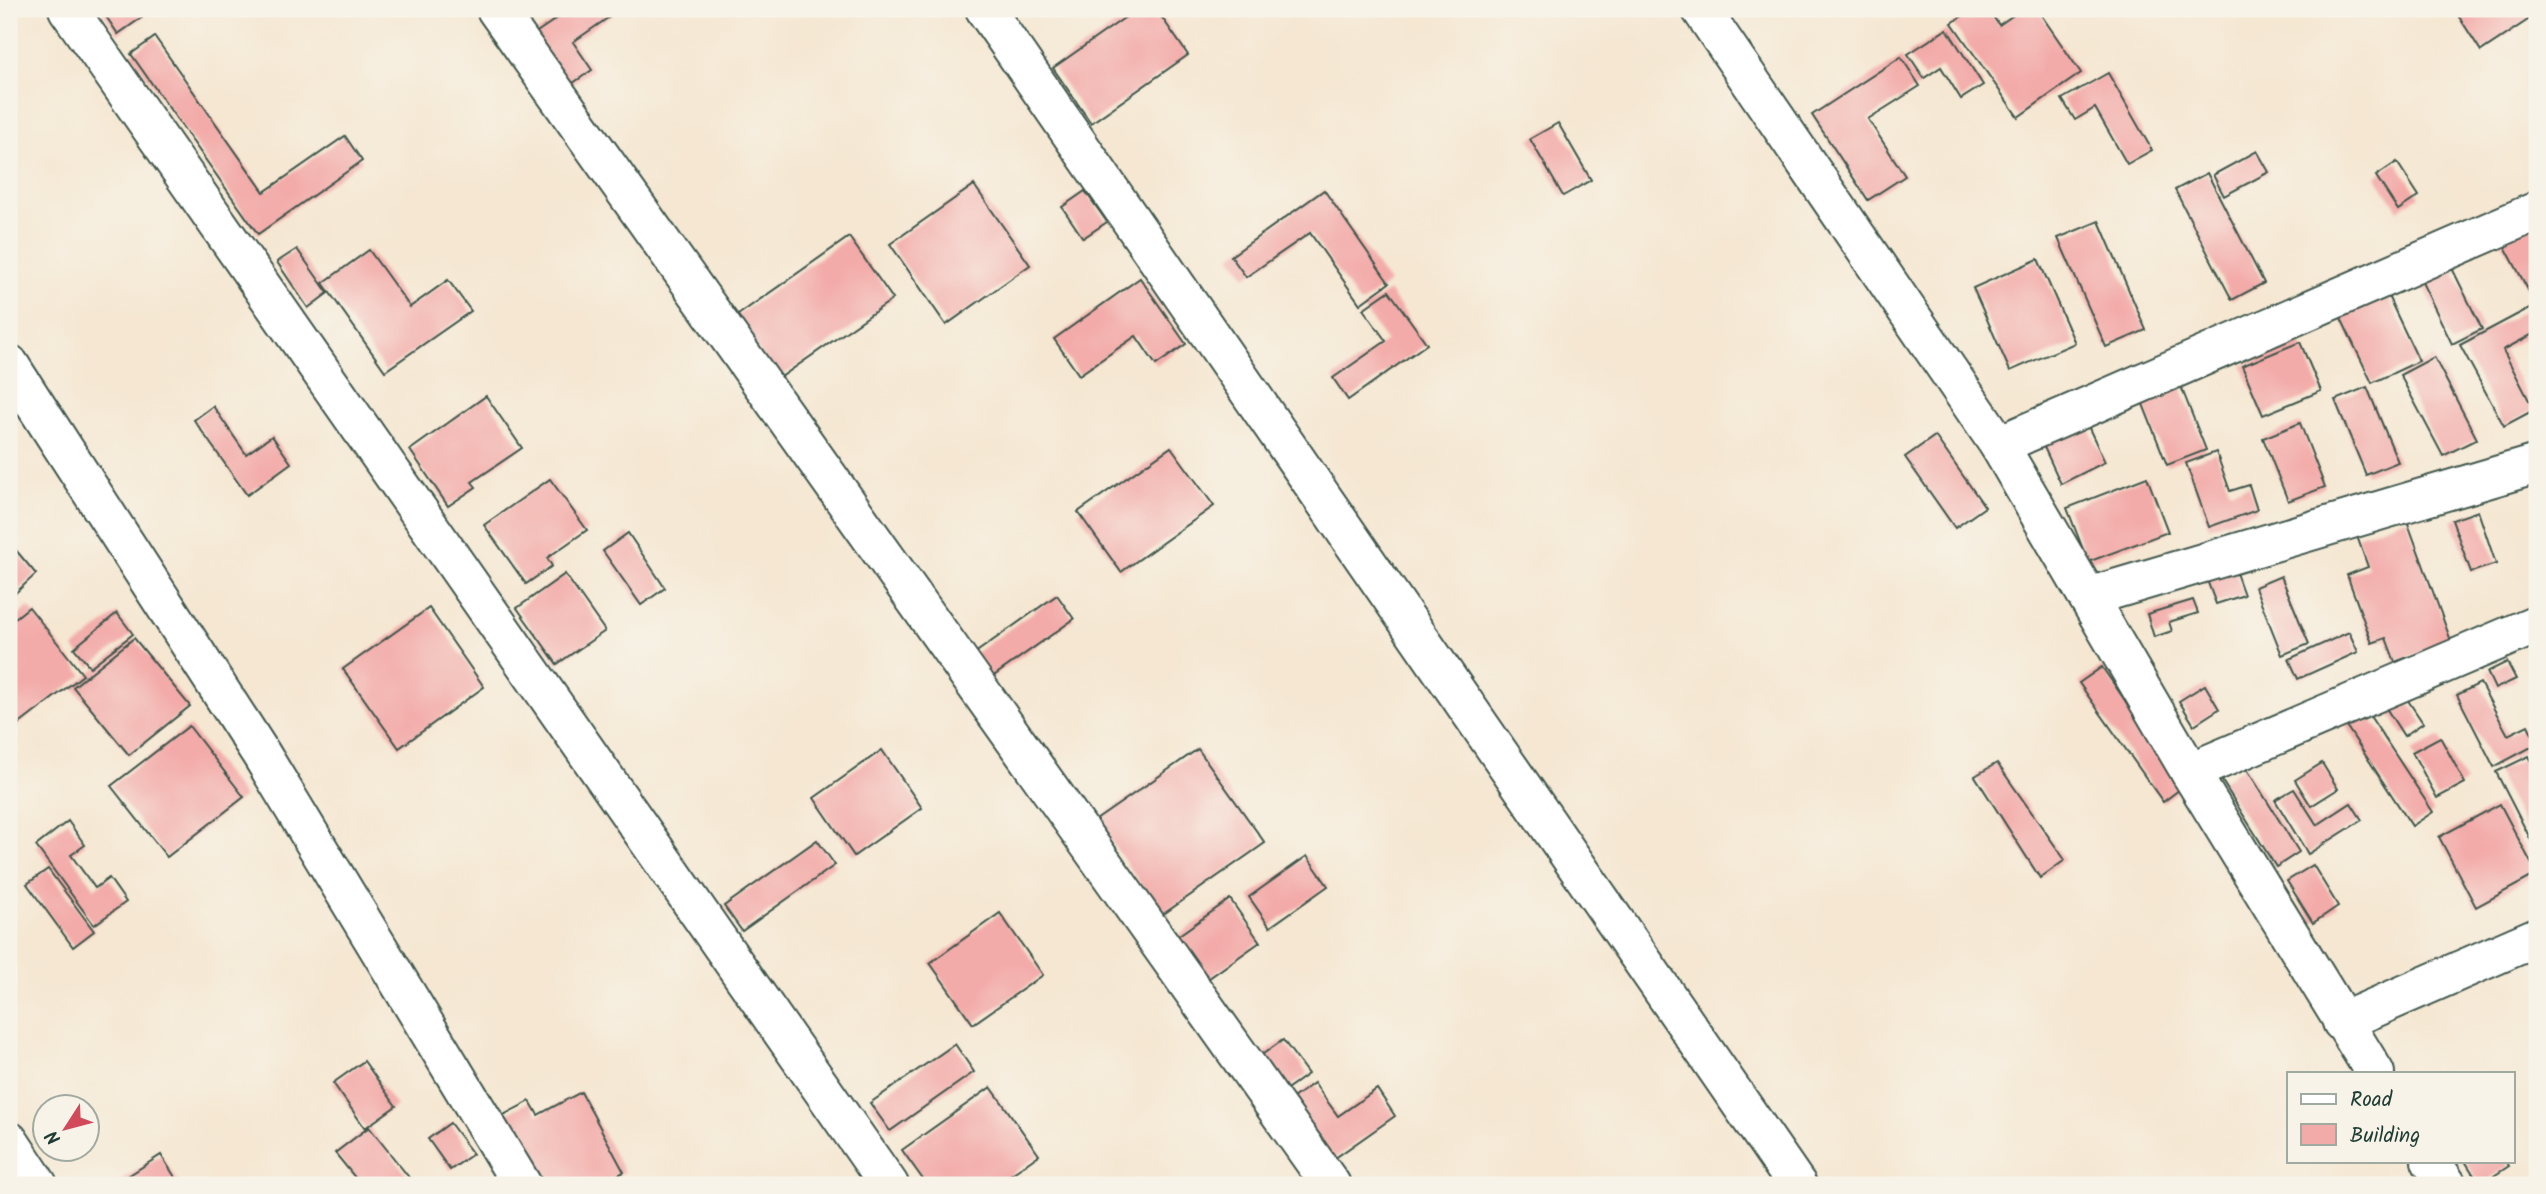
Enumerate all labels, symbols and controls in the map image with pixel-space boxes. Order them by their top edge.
legend [2287,1072,2514,1162]
text: Road [2350,1084,2393,1117]
north arrow [32,1092,102,1162]
text: Building [2350,1120,2420,1153]
text: N [38,1123,70,1150]

